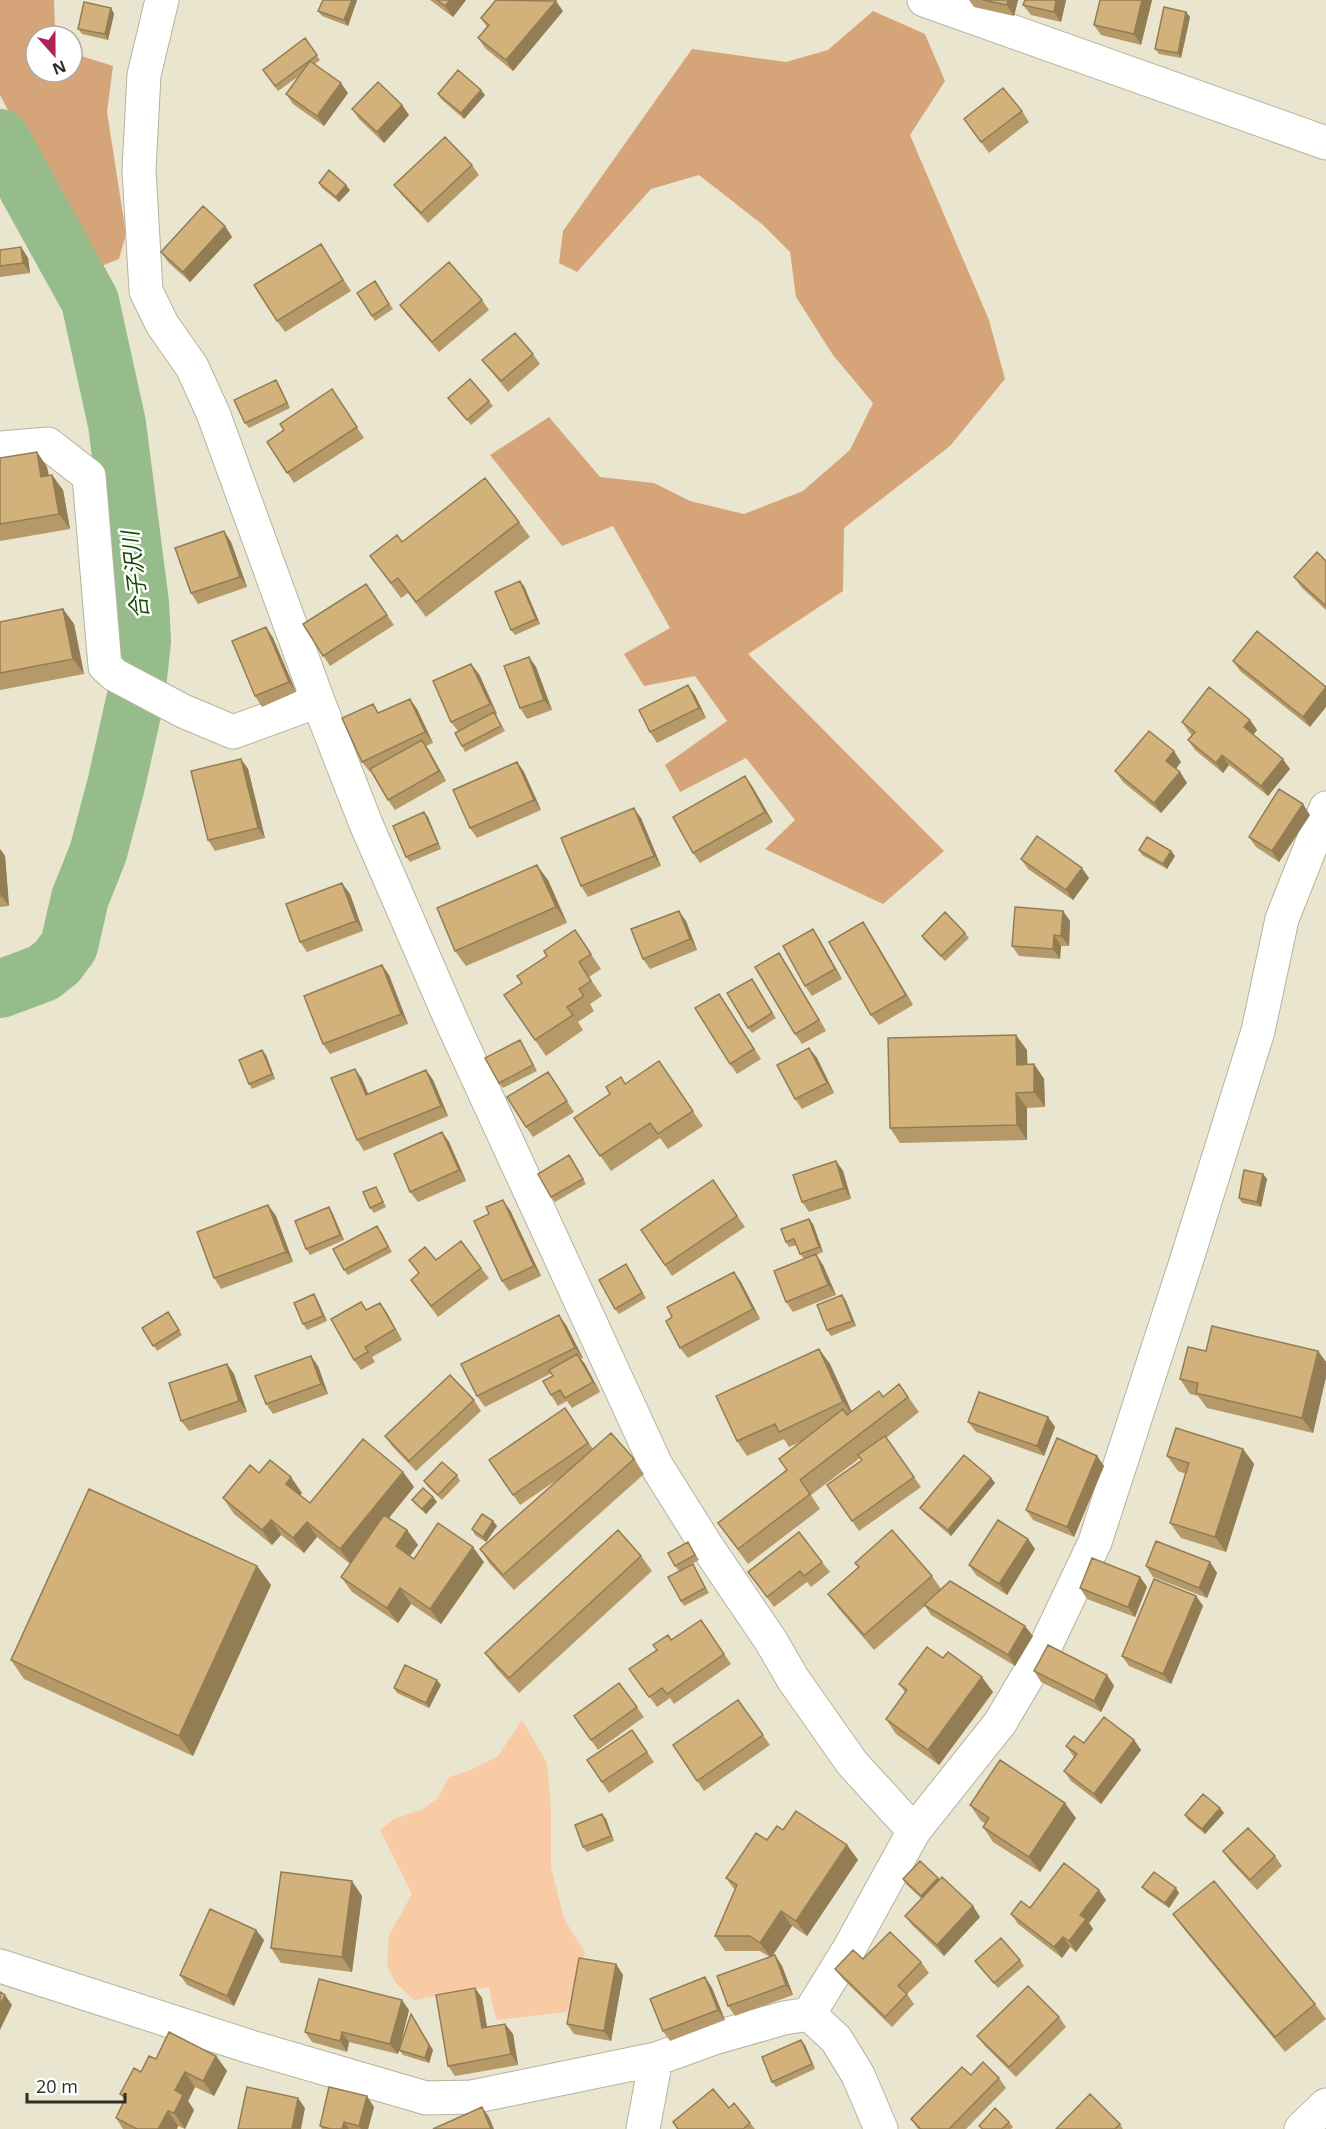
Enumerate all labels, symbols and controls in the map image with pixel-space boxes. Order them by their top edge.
north arrow [24,24,84,84]
text: N [49,55,69,81]
water label: 合子沢川 [114,528,154,621]
scale bar [27,2066,124,2104]
text: 20 m [36,2074,78,2098]

